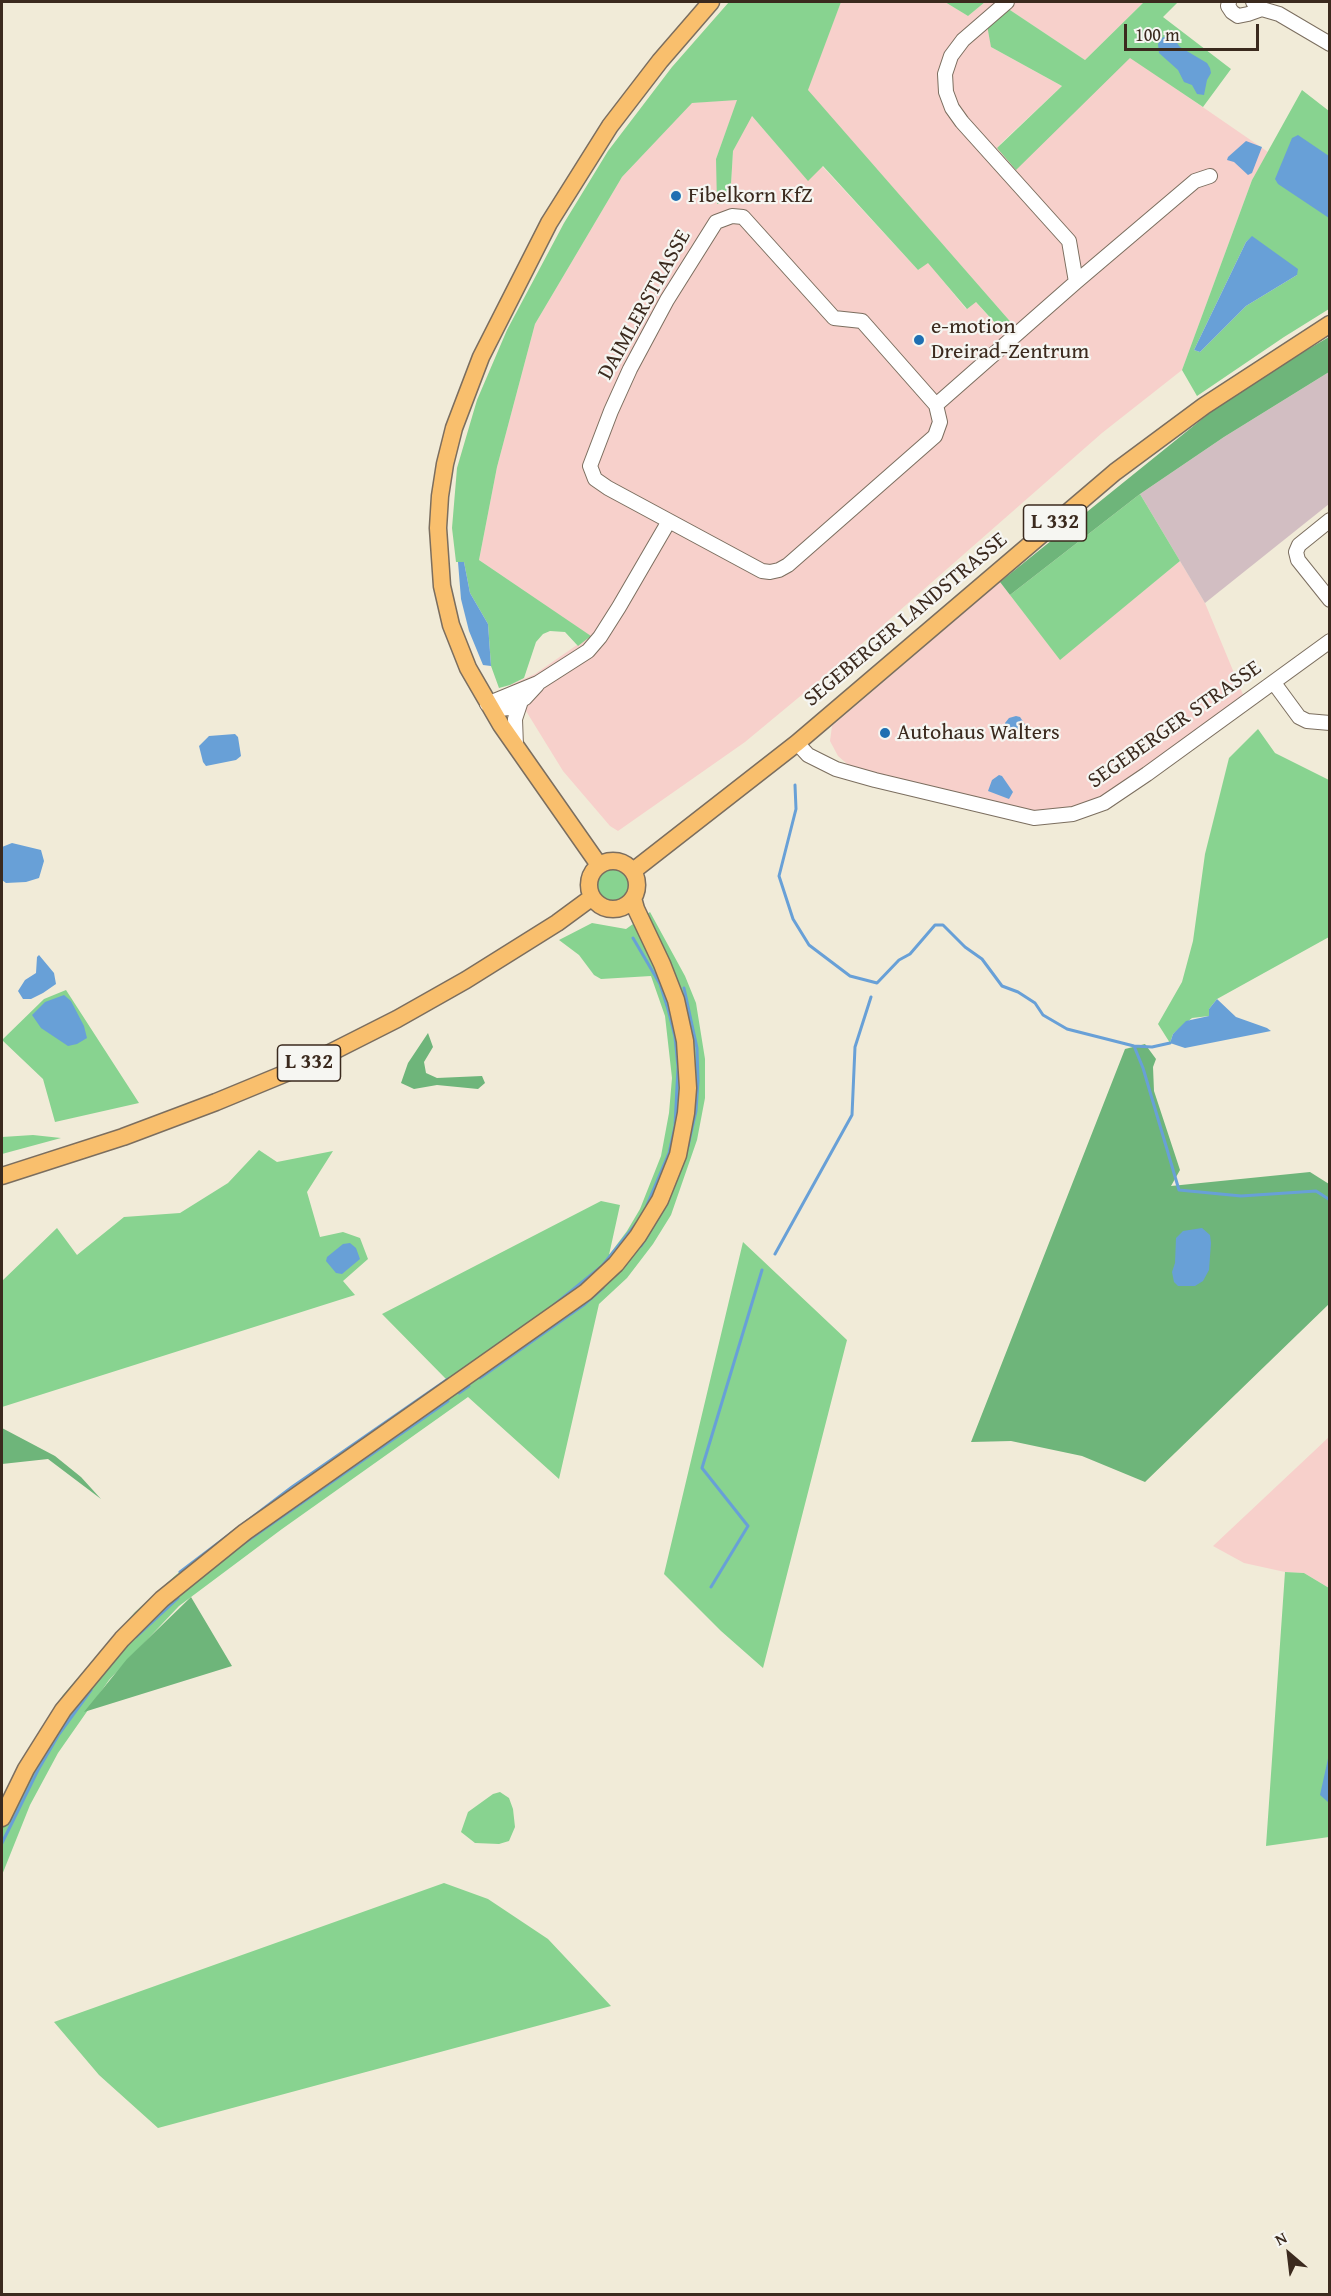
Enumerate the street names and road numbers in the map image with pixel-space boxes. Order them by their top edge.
street label: DAIMLERSTRASSE [593,226,697,384]
road number: L 332 [1024,505,1086,541]
street label: SEGEBERGER LANDSTRASSE [799,527,1013,713]
street label: SEGEBERGER STRASSE [1083,655,1267,795]
road number: L 332 [278,1045,340,1081]

